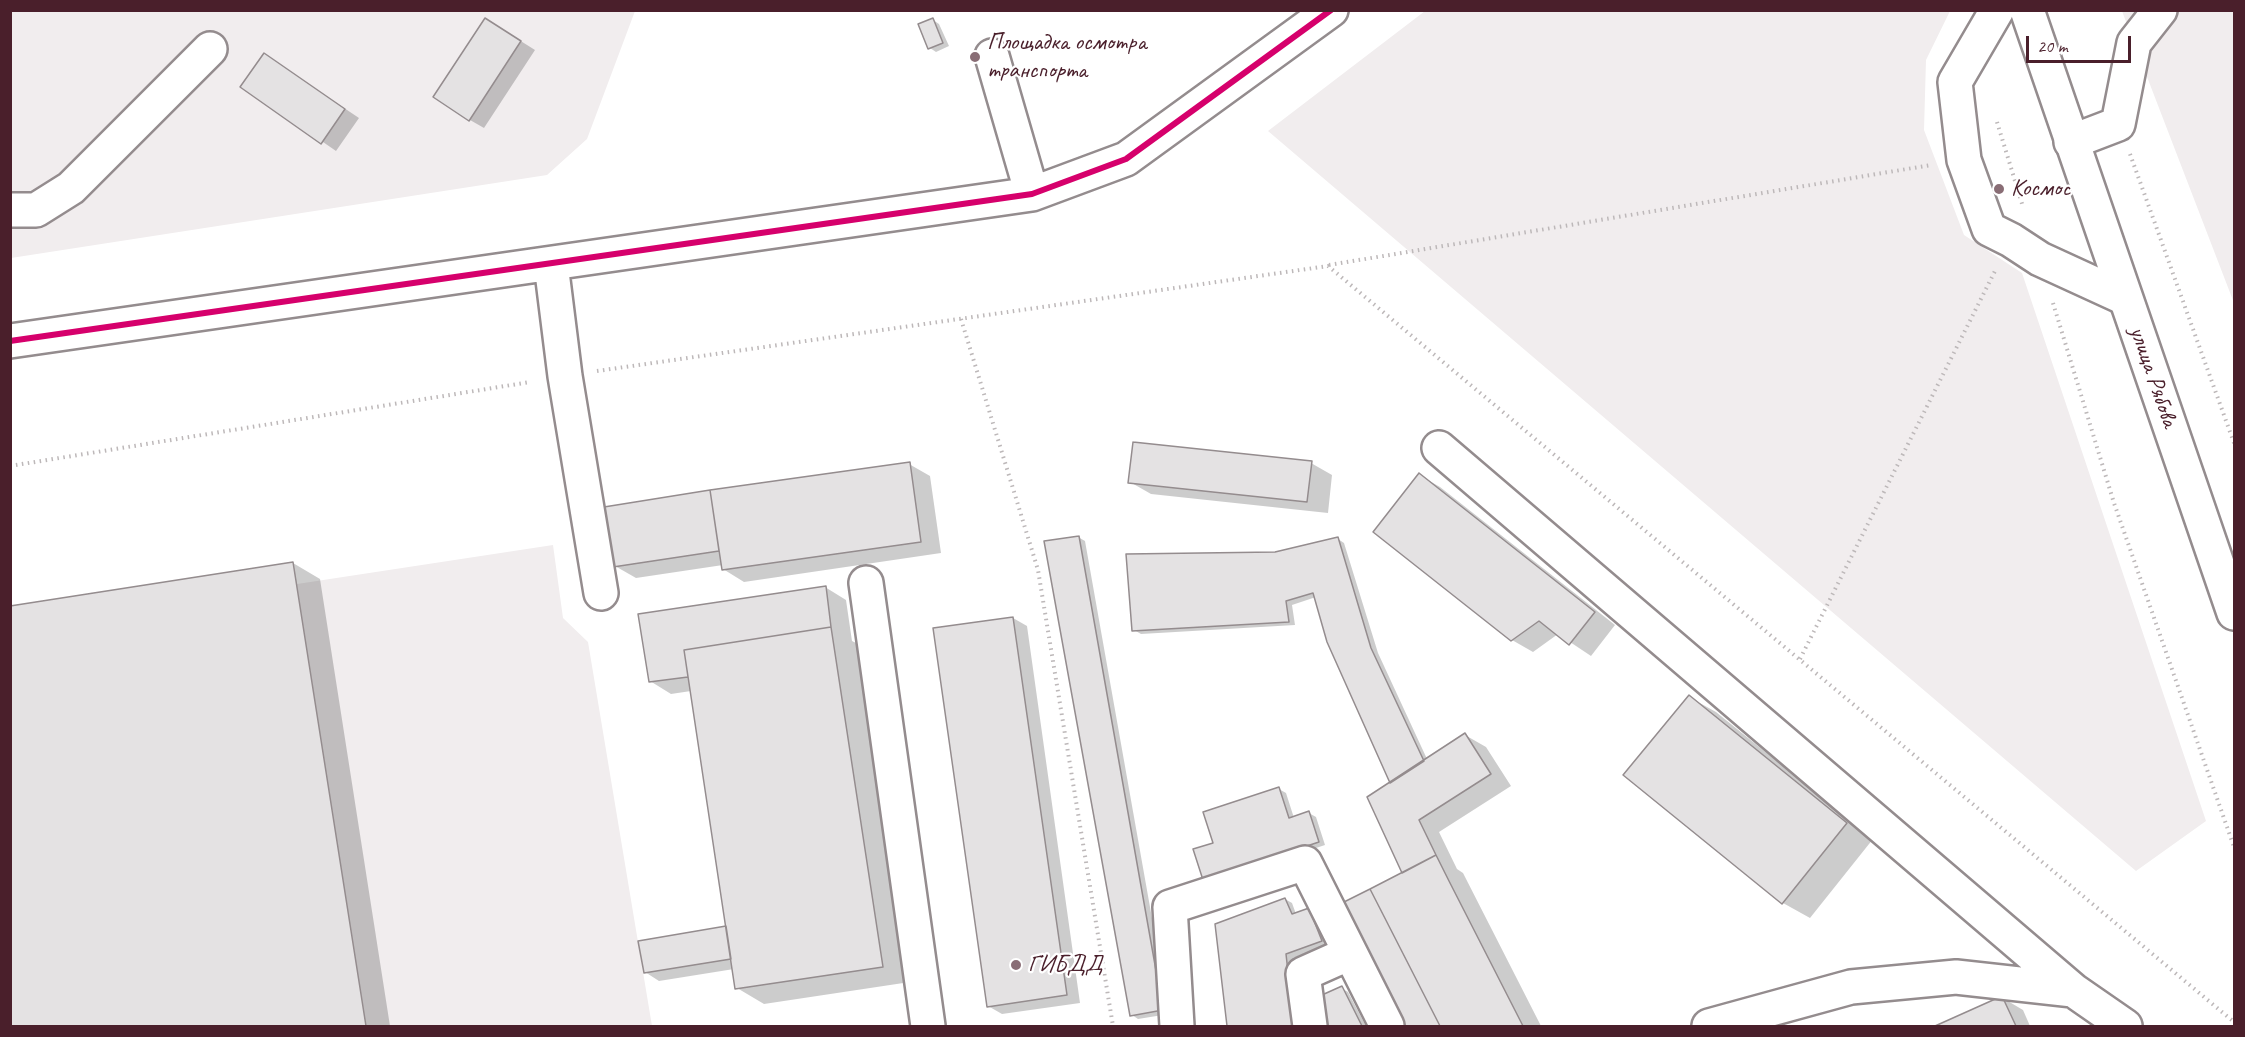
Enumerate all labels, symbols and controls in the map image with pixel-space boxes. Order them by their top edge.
scale bar [2029,24,2134,62]
place label: Площадка осмотра транспорта [987,29,1146,85]
text: 20 m [2037,35,2068,57]
marker: Площадка осмотра транспорта [968,50,982,64]
place label: Космос [2011,175,2070,203]
marker: Космос [1992,182,2006,196]
street label: улица Рябова [2122,323,2184,431]
place label: ГИБДД [1028,951,1102,979]
marker: ГИБДД [1009,958,1023,972]

